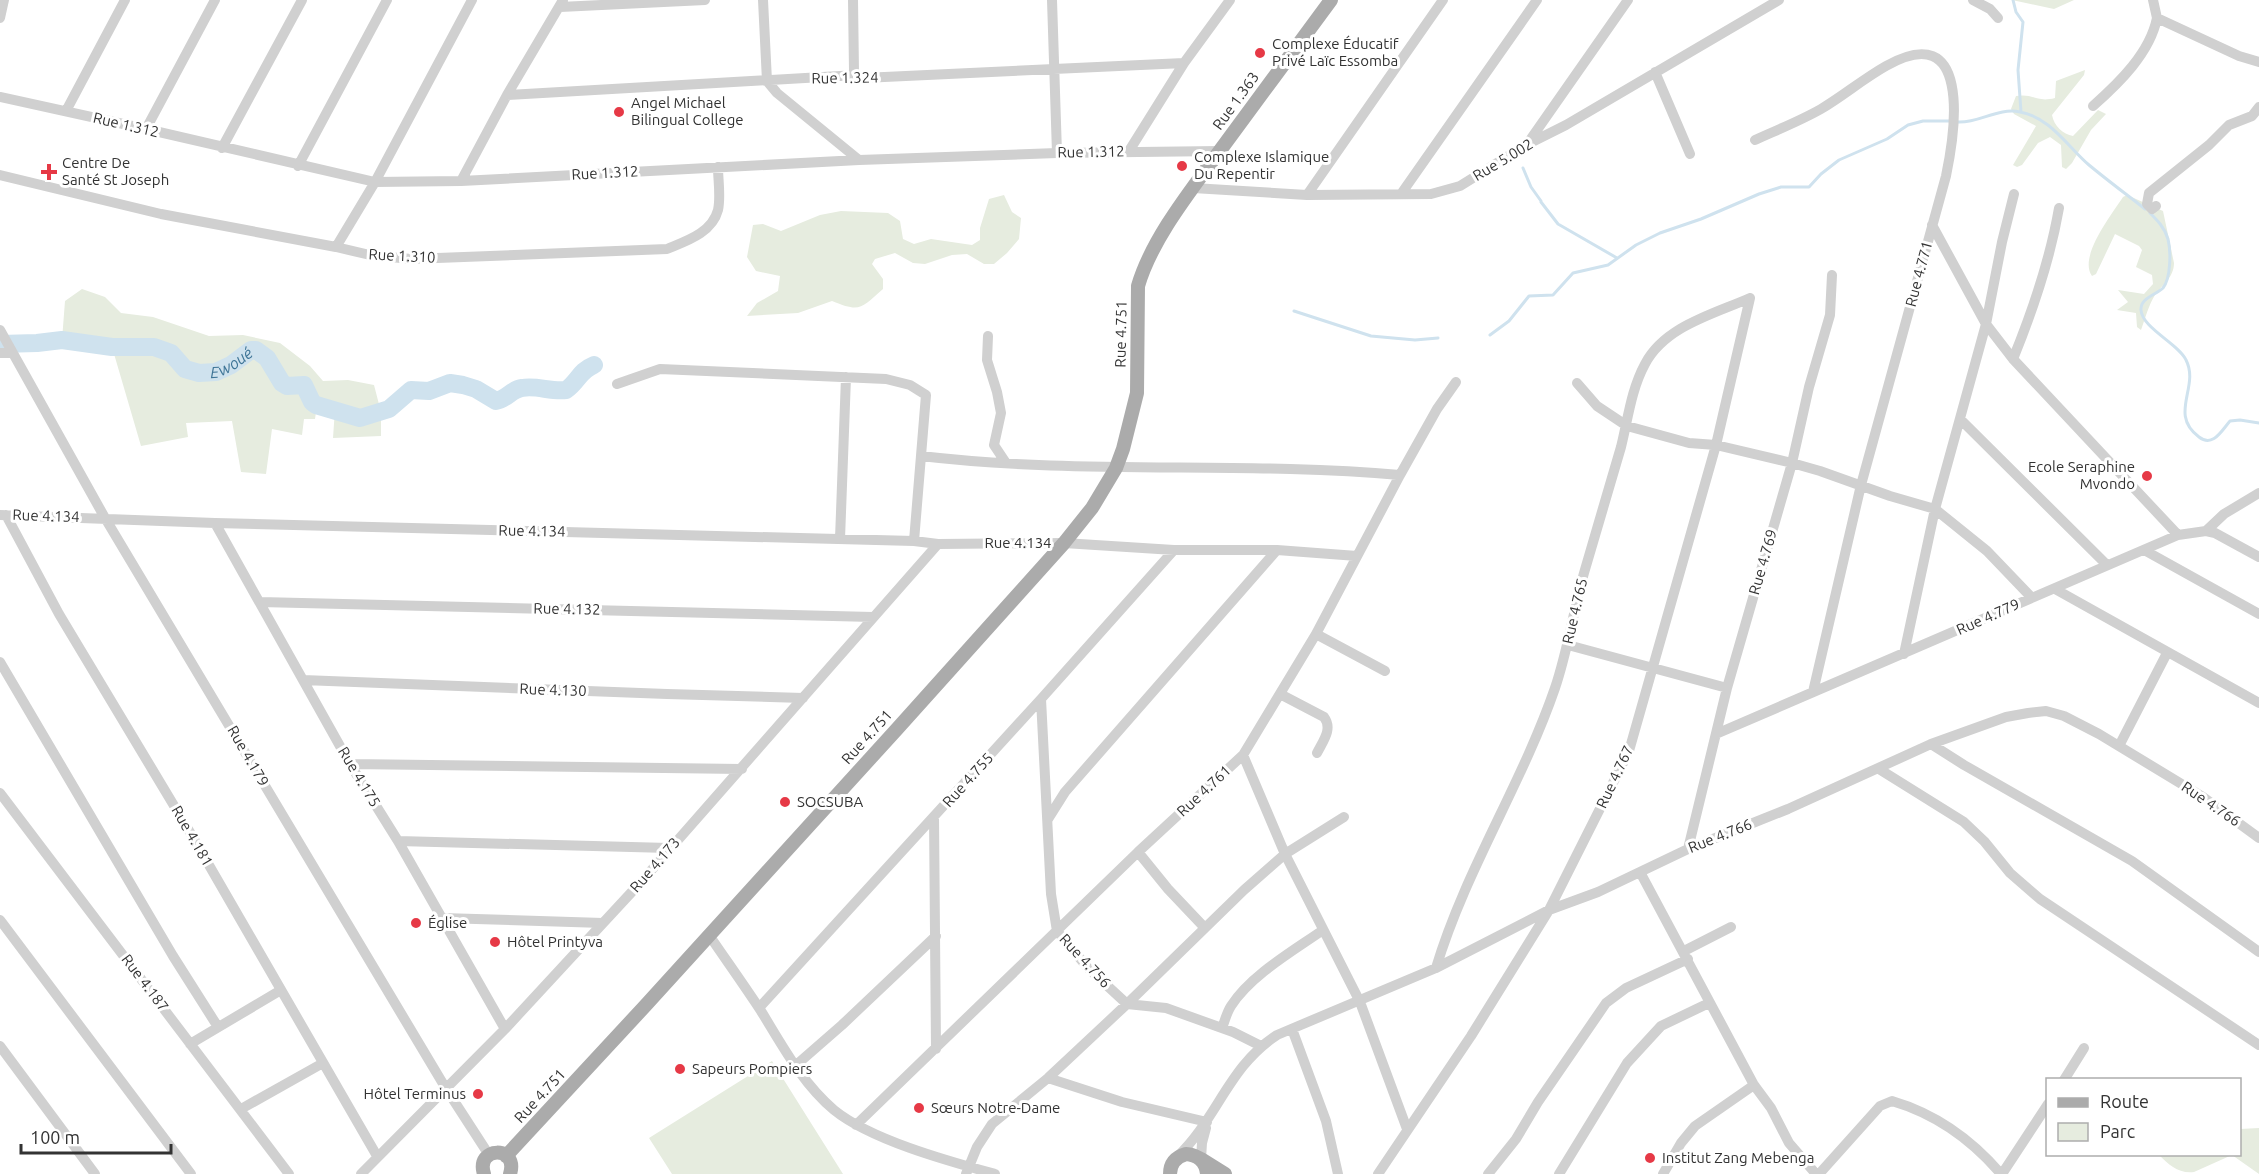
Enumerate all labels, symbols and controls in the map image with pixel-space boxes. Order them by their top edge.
place label: Complexe Éducatif Privé Laïc Essomba [1272,35,1399,69]
marker: Complexe Éducatif Privé Laïc Essomba [1253,46,1267,60]
street label: Rue 1.324 [811,68,879,87]
street label: Rue 1.363 [1209,69,1262,133]
place label: Angel Michael Bilingual College [631,94,744,128]
marker: Angel Michael Bilingual College [612,105,626,119]
street label: Rue 1.312 [91,109,161,140]
street label: Rue 5.002 [1470,135,1536,184]
street label: Rue 1.312 [1057,142,1125,161]
place label: Complexe Islamique Du Repentir [1194,148,1329,182]
place label: Centre De Santé St Joseph [62,154,169,188]
marker: Complexe Islamique Du Repentir [1175,159,1189,173]
street label: Rue 1.312 [571,162,639,183]
marker: Centre De Santé St Joseph [40,163,58,181]
street label: Rue 4.771 [1902,239,1935,309]
street label: Rue 1.310 [368,245,436,266]
street label: Rue 4.751 [1111,300,1130,368]
water label: Ewoué [210,343,256,381]
place label: Ecole Seraphine Mvondo [2028,458,2135,492]
marker: Ecole Seraphine Mvondo [2140,469,2154,483]
street label: Rue 4.134 [12,506,80,525]
street label: Rue 4.134 [498,521,566,540]
street label: Rue 4.769 [1745,527,1780,596]
street label: Rue 4.134 [984,534,1052,551]
street label: Rue 4.765 [1559,576,1590,646]
street label: Rue 4.779 [1954,595,2022,638]
street label: Rue 4.132 [533,599,601,618]
street label: Rue 4.130 [519,680,587,699]
street label: Rue 4.751 [838,706,895,767]
street label: Rue 4.179 [224,722,273,789]
street label: Rue 4.767 [1593,743,1636,811]
street label: Rue 4.175 [335,744,384,810]
street label: Rue 4.755 [939,749,996,810]
street label: Rue 4.761 [1173,762,1234,820]
street label: Rue 4.766 [2179,778,2244,829]
place label: SOCSUBA [797,793,863,810]
marker: SOCSUBA [778,795,792,809]
street label: Rue 4.181 [168,802,217,869]
street label: Rue 4.766 [1685,815,1754,856]
street label: Rue 4.173 [626,834,683,896]
place label: Église [428,914,467,931]
marker: Église [409,916,423,930]
street label: Rue 4.756 [1056,930,1114,991]
place label: Hôtel Printyva [507,933,603,950]
marker: Hôtel Printyva [488,935,502,949]
street label: Rue 4.187 [118,951,172,1015]
place label: Sapeurs Pompiers [692,1060,812,1077]
marker: Sapeurs Pompiers [673,1062,687,1076]
street label: Rue 4.751 [511,1065,569,1126]
legend [2046,1078,2241,1156]
place label: Hôtel Terminus [363,1085,466,1102]
marker: Hôtel Terminus [471,1087,485,1101]
text: Route [2100,1091,2149,1111]
place label: Sœurs Notre-Dame [931,1099,1060,1116]
marker: Sœurs Notre-Dame [912,1101,926,1115]
scale bar [21,1117,171,1155]
text: Parc [2100,1121,2135,1141]
text: 100 m [30,1127,80,1147]
place label: Institut Zang Mebenga [1662,1149,1814,1166]
marker: Institut Zang Mebenga [1643,1151,1657,1165]

